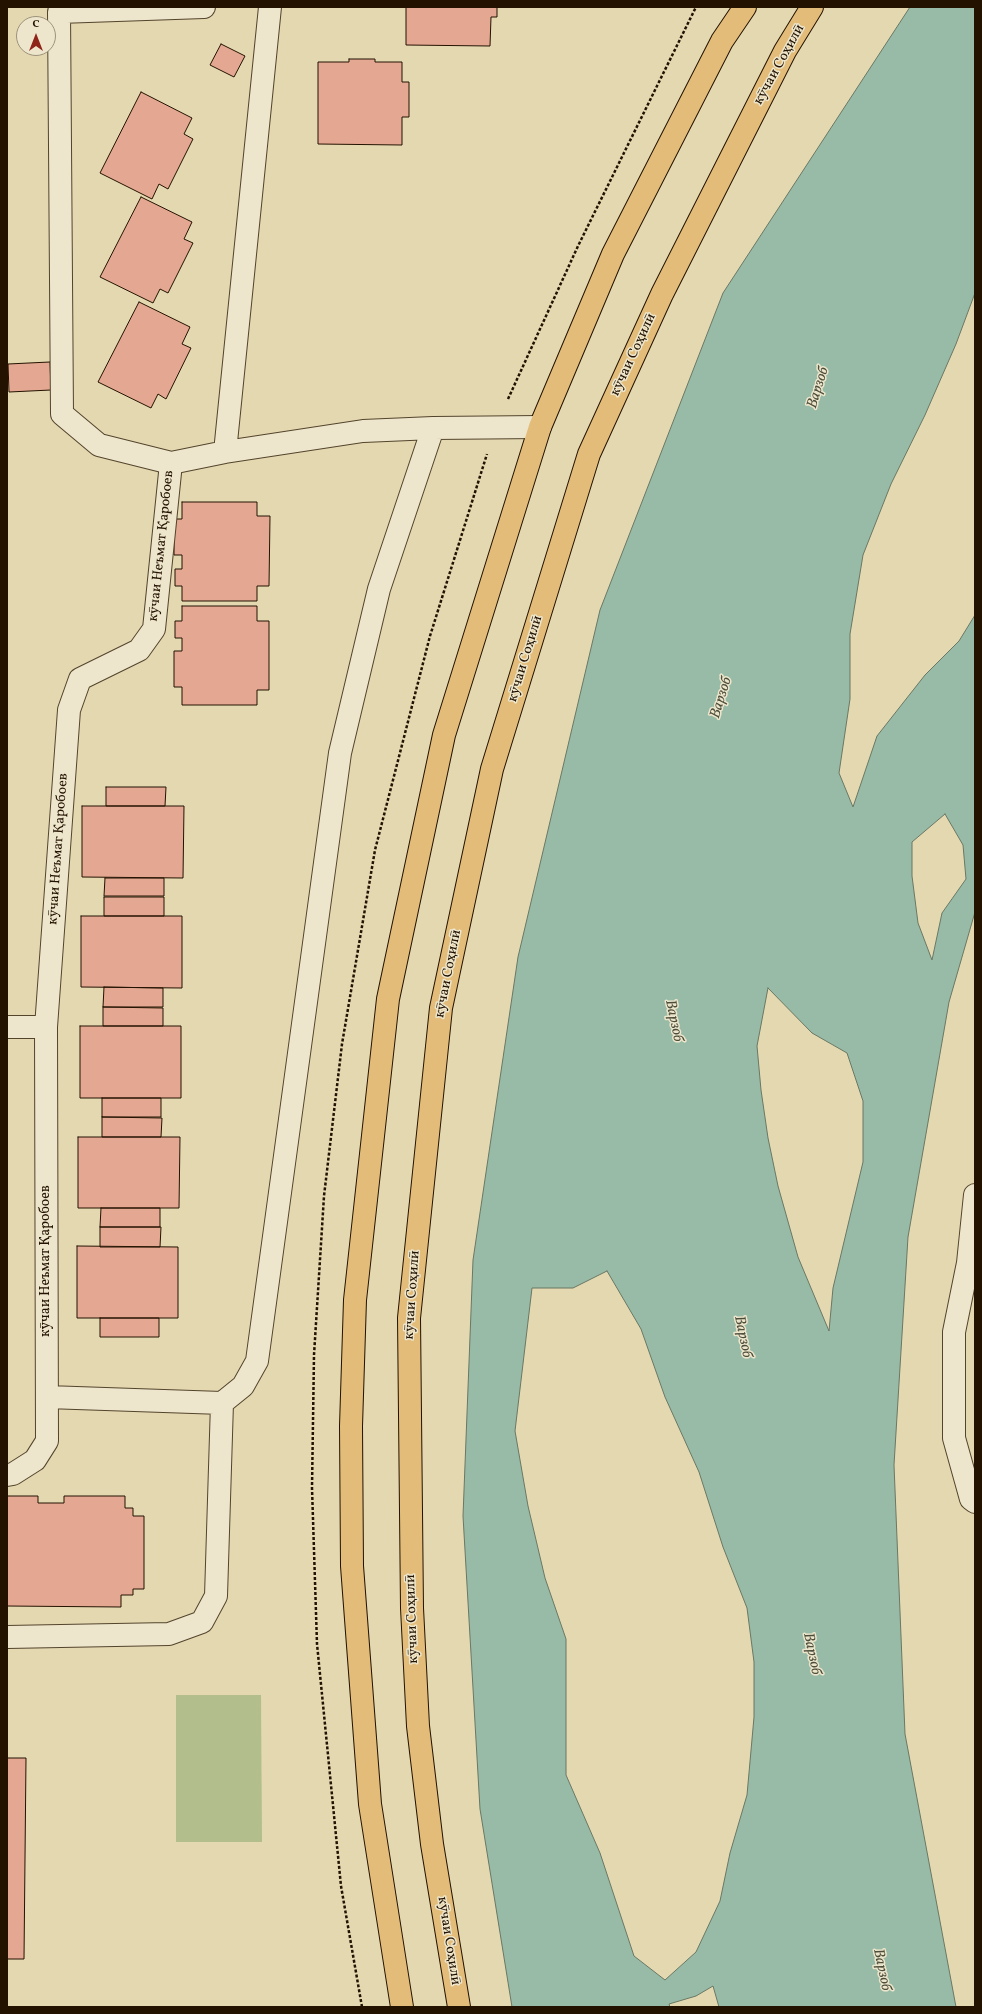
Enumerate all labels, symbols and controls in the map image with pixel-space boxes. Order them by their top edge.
north arrow [16,16,56,56]
text: С [32,17,40,32]
street label: кӯчаи Соҳилӣ [751,22,809,108]
street label: кӯчаи Соҳилӣ [608,311,660,399]
water label: Варзоб [804,365,834,411]
street label: кӯчаи Неъмат Қаробоев [146,470,178,622]
street label: кӯчаи Соҳилӣ [505,614,547,704]
water label: Варзоб [707,675,737,721]
street label: кӯчаи Неъмат Қаробоев [45,773,73,925]
street label: кӯчаи Соҳилӣ [432,929,466,1019]
water label: Варзоб [660,998,686,1044]
street label: кӯчаи Неъмат Қаробоев [38,1185,54,1337]
street label: кӯчаи Соҳилӣ [402,1250,424,1340]
water label: Варзоб [729,1314,755,1360]
street label: кӯчаи Соҳилӣ [403,1574,423,1664]
water label: Варзоб [798,1631,824,1677]
street label: кӯчаи Соҳилӣ [433,1896,463,1986]
water label: Варзоб [868,1947,894,1993]

